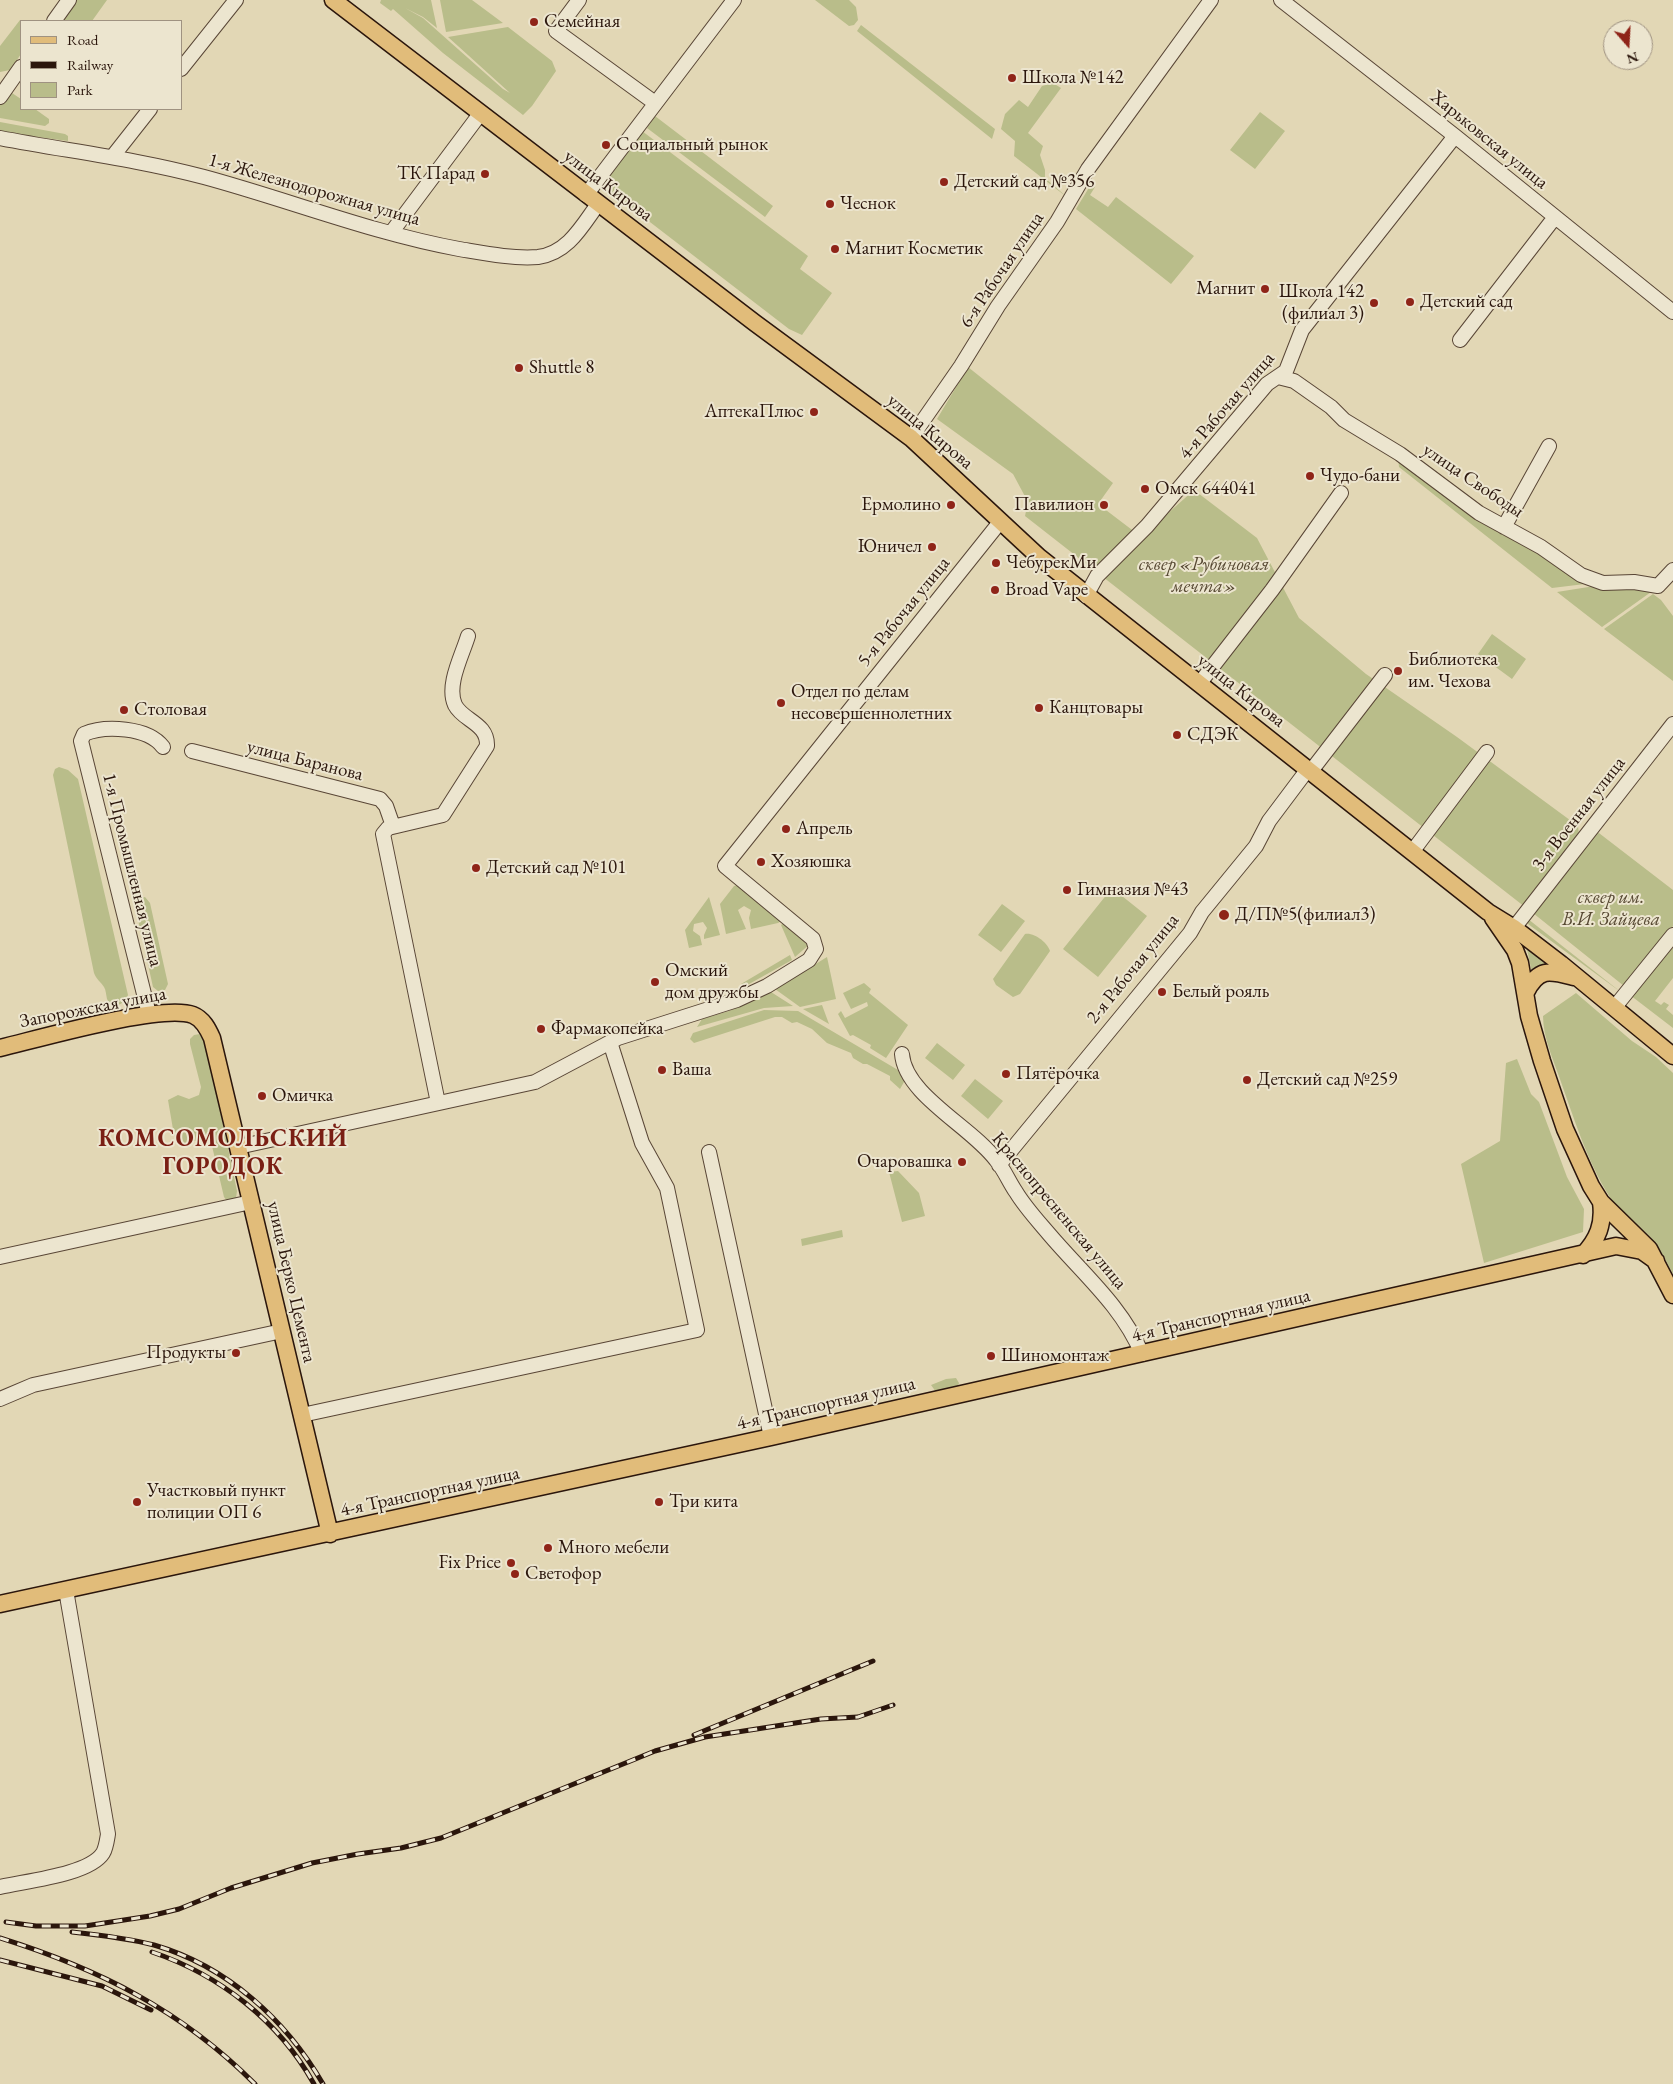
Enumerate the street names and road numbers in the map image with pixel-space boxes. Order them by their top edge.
street label: Харьковская улица [1426,86,1552,194]
street label: улица Кирова [559,145,657,227]
street label: 1-я Железнодорожная улица [205,149,423,231]
street label: 6-я Рабочая улица [955,208,1049,332]
street label: 4-я Рабочая улица [1174,348,1280,464]
street label: улица Кирова [882,389,978,475]
street label: улица Свободы [1418,439,1528,523]
street label: 5-я Рабочая улица [853,553,955,671]
street label: улица Кирова [1192,649,1290,733]
street label: улица Баранова [245,736,365,786]
street label: 3-я Военная улица [1527,752,1631,876]
street label: 1-я Промышленная улица [97,771,167,969]
street label: 2-я Рабочая улица [1082,910,1184,1028]
street label: Запорожская улица [18,983,168,1033]
street label: Краснопресненская улица [987,1128,1131,1294]
street label: улица Берко Цемента [261,1199,321,1365]
street label: 4-я Транспортная улица [1129,1284,1313,1348]
street label: 4-я Транспортная улица [734,1372,918,1436]
street label: 4-я Транспортная улица [338,1462,522,1522]

